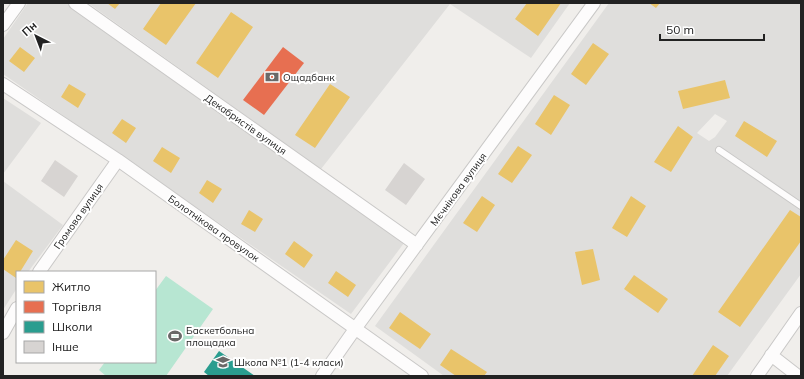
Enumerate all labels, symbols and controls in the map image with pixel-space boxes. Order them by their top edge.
north arrow [16,16,56,56]
scale bar [660,16,764,42]
text: Пн [19,18,40,39]
text: 50 m [666,22,694,37]
bank icon: Ощадбанк [264,69,280,85]
place label: Ощадбанк [283,71,335,84]
street label: Декабристів вулиця [202,91,289,158]
street label: Мєчнікова вулиця [427,150,489,229]
street label: Громова вулиця [51,181,106,252]
street label: Болотнікова провулок [166,192,262,265]
legend [16,271,156,363]
text: Житло [52,279,91,294]
text: Торгівля [52,299,101,314]
text: Школи [52,319,92,334]
place label: Баскетбольна площадка [186,324,254,349]
sports icon: Баскетбольна площадка [167,328,183,344]
text: Інше [52,339,79,354]
school or university icon: Школа №1 (1-4 класи) [215,354,231,370]
place label: Школа №1 (1-4 класи) [234,356,344,369]

